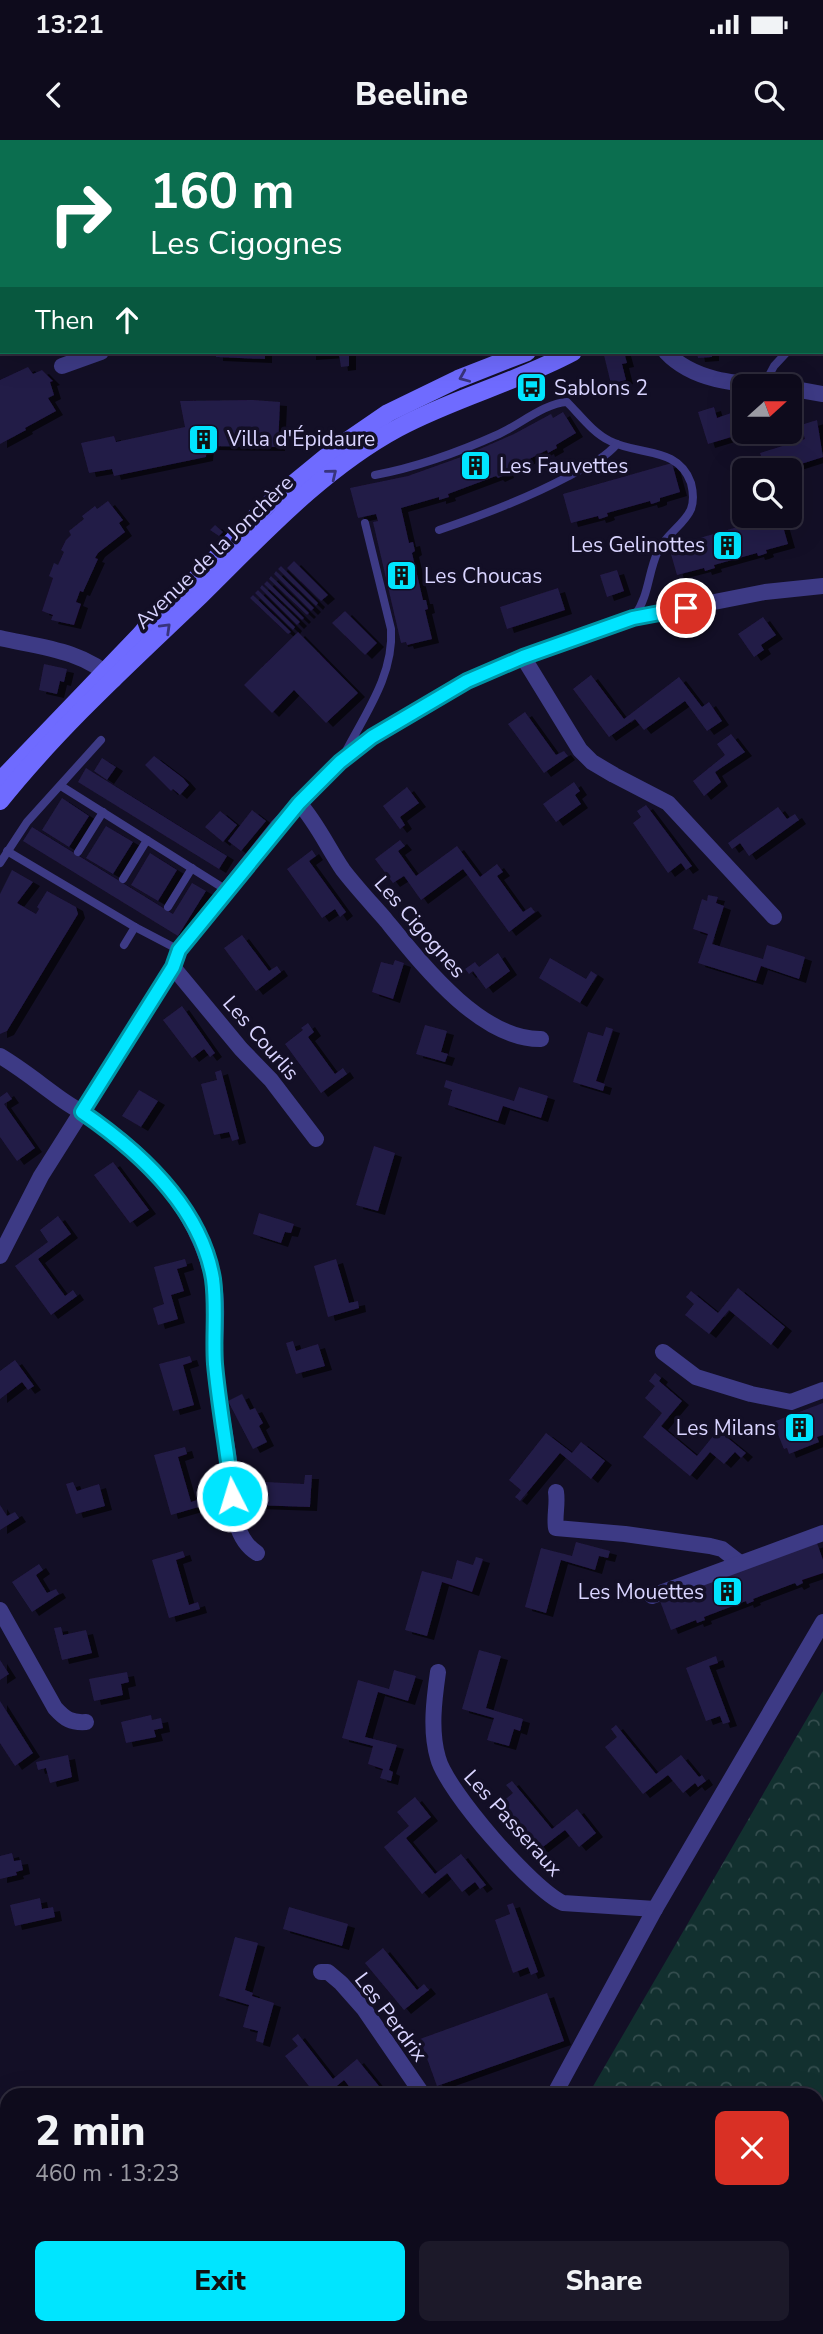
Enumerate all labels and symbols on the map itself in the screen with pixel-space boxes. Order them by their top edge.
one-way arrow [458,369,471,383]
bus stop icon: Sablons 2 [514,371,548,405]
place label: Sablons 2 [554,374,648,402]
north arrow [732,374,802,444]
building icon: Villa d'Épidaure [187,422,221,456]
place label: Villa d'Épidaure [226,425,375,453]
building icon: Les Fauvettes [459,449,493,483]
place label: Les Fauvettes [499,452,628,480]
street label: Avenue de la Jonchère [129,469,299,635]
one-way arrow [325,469,337,482]
building icon: Les Gelinottes [711,528,745,562]
place label: Les Gelinottes [570,531,705,559]
building icon: Les Choucas [384,559,418,593]
place label: Les Choucas [424,562,542,590]
pin [656,578,716,638]
one-way arrow [158,624,171,637]
street label: Les Cigognes [368,870,472,984]
street label: Les Courlis [216,990,306,1086]
building icon: Les Milans [782,1411,816,1445]
place label: Les Milans [676,1414,776,1442]
position arrow [195,1459,269,1533]
building icon: Les Mouettes [710,1575,744,1609]
place label: Les Mouettes [578,1578,704,1606]
street label: Les Passeraux [458,1764,568,1882]
street label: Les Perdrix [348,1967,434,2067]

